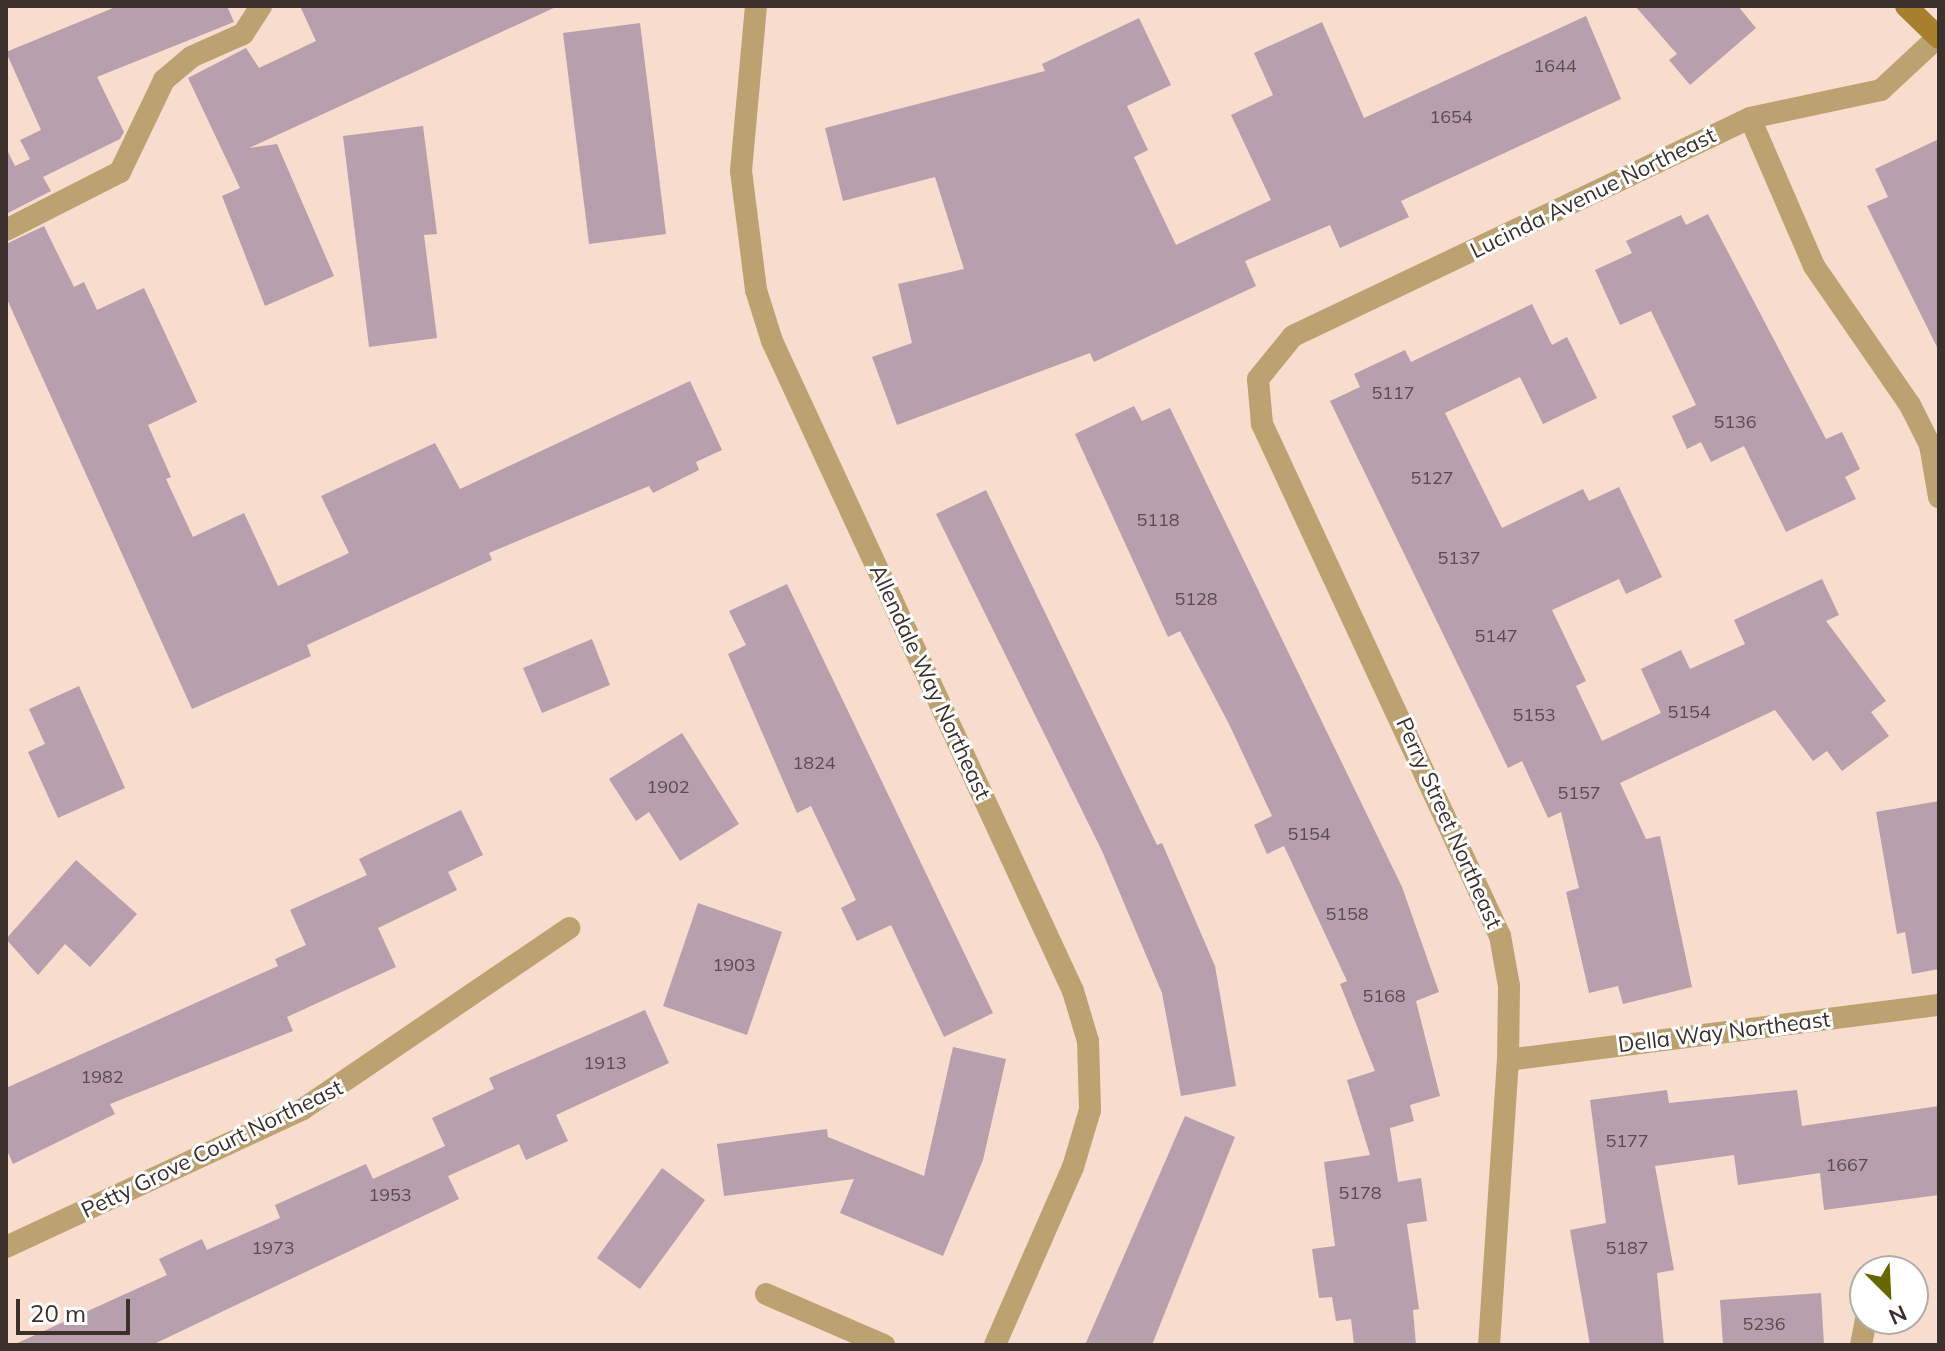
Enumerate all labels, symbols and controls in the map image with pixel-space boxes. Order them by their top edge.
house number: 1644 [1533,55,1577,77]
house number: 1654 [1429,106,1473,128]
street label: Lucinda Avenue Northeast [1466,122,1720,264]
house number: 5117 [1371,382,1415,404]
house number: 5136 [1713,411,1757,433]
house number: 5127 [1410,467,1454,489]
house number: 5118 [1136,509,1180,531]
house number: 5137 [1437,547,1481,569]
street label: Allendale Way Northeast [864,560,996,804]
house number: 5128 [1174,588,1218,610]
house number: 5147 [1474,625,1518,647]
house number: 5154 [1667,701,1711,723]
house number: 5153 [1512,704,1556,726]
street label: Perry Street Northeast [1391,713,1507,933]
house number: 1824 [792,752,836,774]
house number: 1902 [646,776,690,798]
house number: 5157 [1557,782,1601,804]
house number: 5154 [1287,823,1331,845]
house number: 5158 [1325,903,1369,925]
house number: 1903 [712,954,756,976]
house number: 5168 [1362,985,1406,1007]
street label: Della Way Northeast [1617,1006,1831,1058]
house number: 1913 [583,1052,627,1074]
house number: 1982 [80,1066,124,1088]
street label: Petty Grove Court Northeast [77,1074,347,1224]
house number: 5177 [1605,1130,1649,1152]
house number: 1667 [1825,1154,1869,1176]
house number: 5178 [1338,1182,1382,1204]
house number: 1953 [368,1184,412,1206]
house number: 1973 [251,1237,295,1259]
house number: 5187 [1605,1237,1649,1259]
north arrow [1849,1255,1929,1335]
scale bar [20,1283,134,1333]
text: 20 m [30,1298,86,1328]
text: N [1885,1299,1911,1331]
house number: 5236 [1742,1313,1786,1335]

